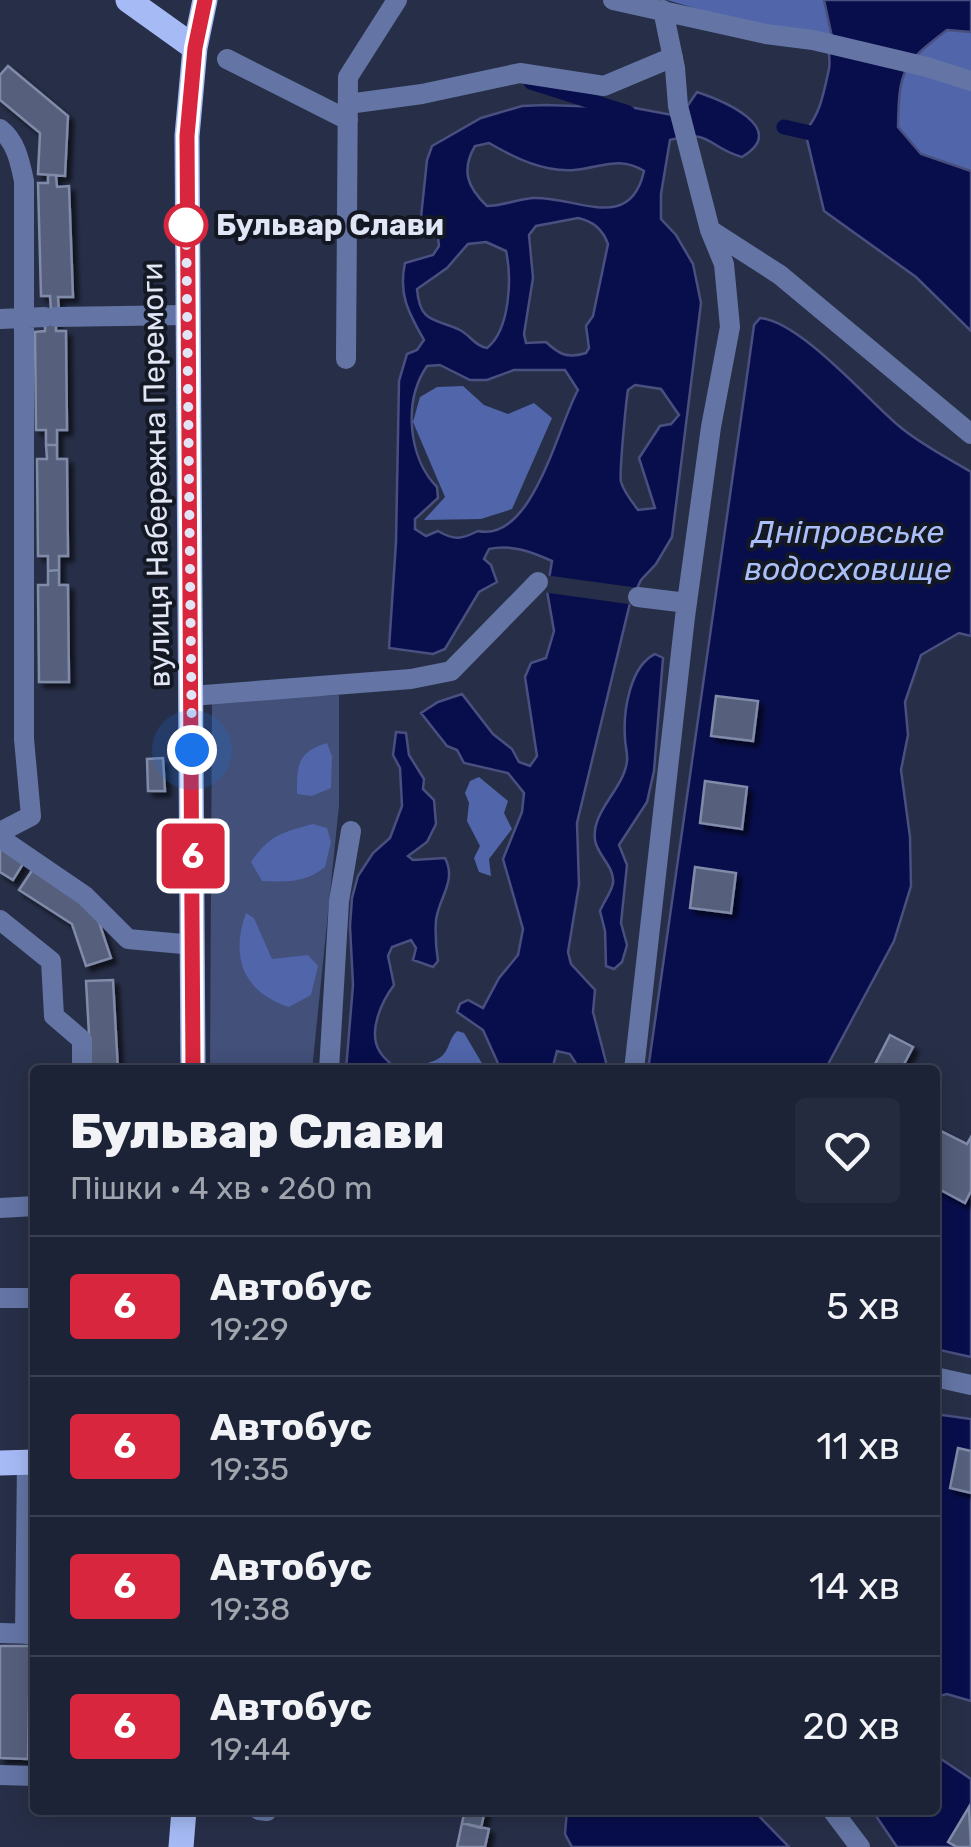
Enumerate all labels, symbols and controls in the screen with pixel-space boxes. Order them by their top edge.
marker: Бульвар Слави [165,204,207,246]
place label: Бульвар Слави [216,207,444,243]
street label: вулиця Набережна Перемоги [134,262,178,688]
water label: Дніпровське водосховище [744,513,952,588]
your location [167,725,217,775]
line badge: 6 [160,824,226,888]
text: 6 [182,835,204,877]
button: heart [795,1098,900,1203]
text: Бульвар Слави [70,1103,444,1160]
text: Пішки · 4 хв · 260 m [70,1169,373,1207]
text: Автобус [210,1264,372,1310]
text: 5 хв [826,1283,900,1329]
text: 6 [114,1285,136,1327]
text: 19:29 [210,1310,289,1348]
text: Автобус [210,1404,372,1450]
text: 11 хв [816,1423,900,1469]
text: 6 [114,1425,136,1467]
text: 19:35 [210,1450,289,1488]
text: Автобус [210,1544,372,1590]
text: 14 хв [809,1563,900,1609]
text: 6 [114,1565,136,1607]
text: 19:38 [210,1590,290,1628]
text: Автобус [210,1684,372,1730]
text: 20 хв [802,1703,900,1749]
text: 6 [114,1705,136,1747]
text: 19:44 [210,1730,291,1768]

